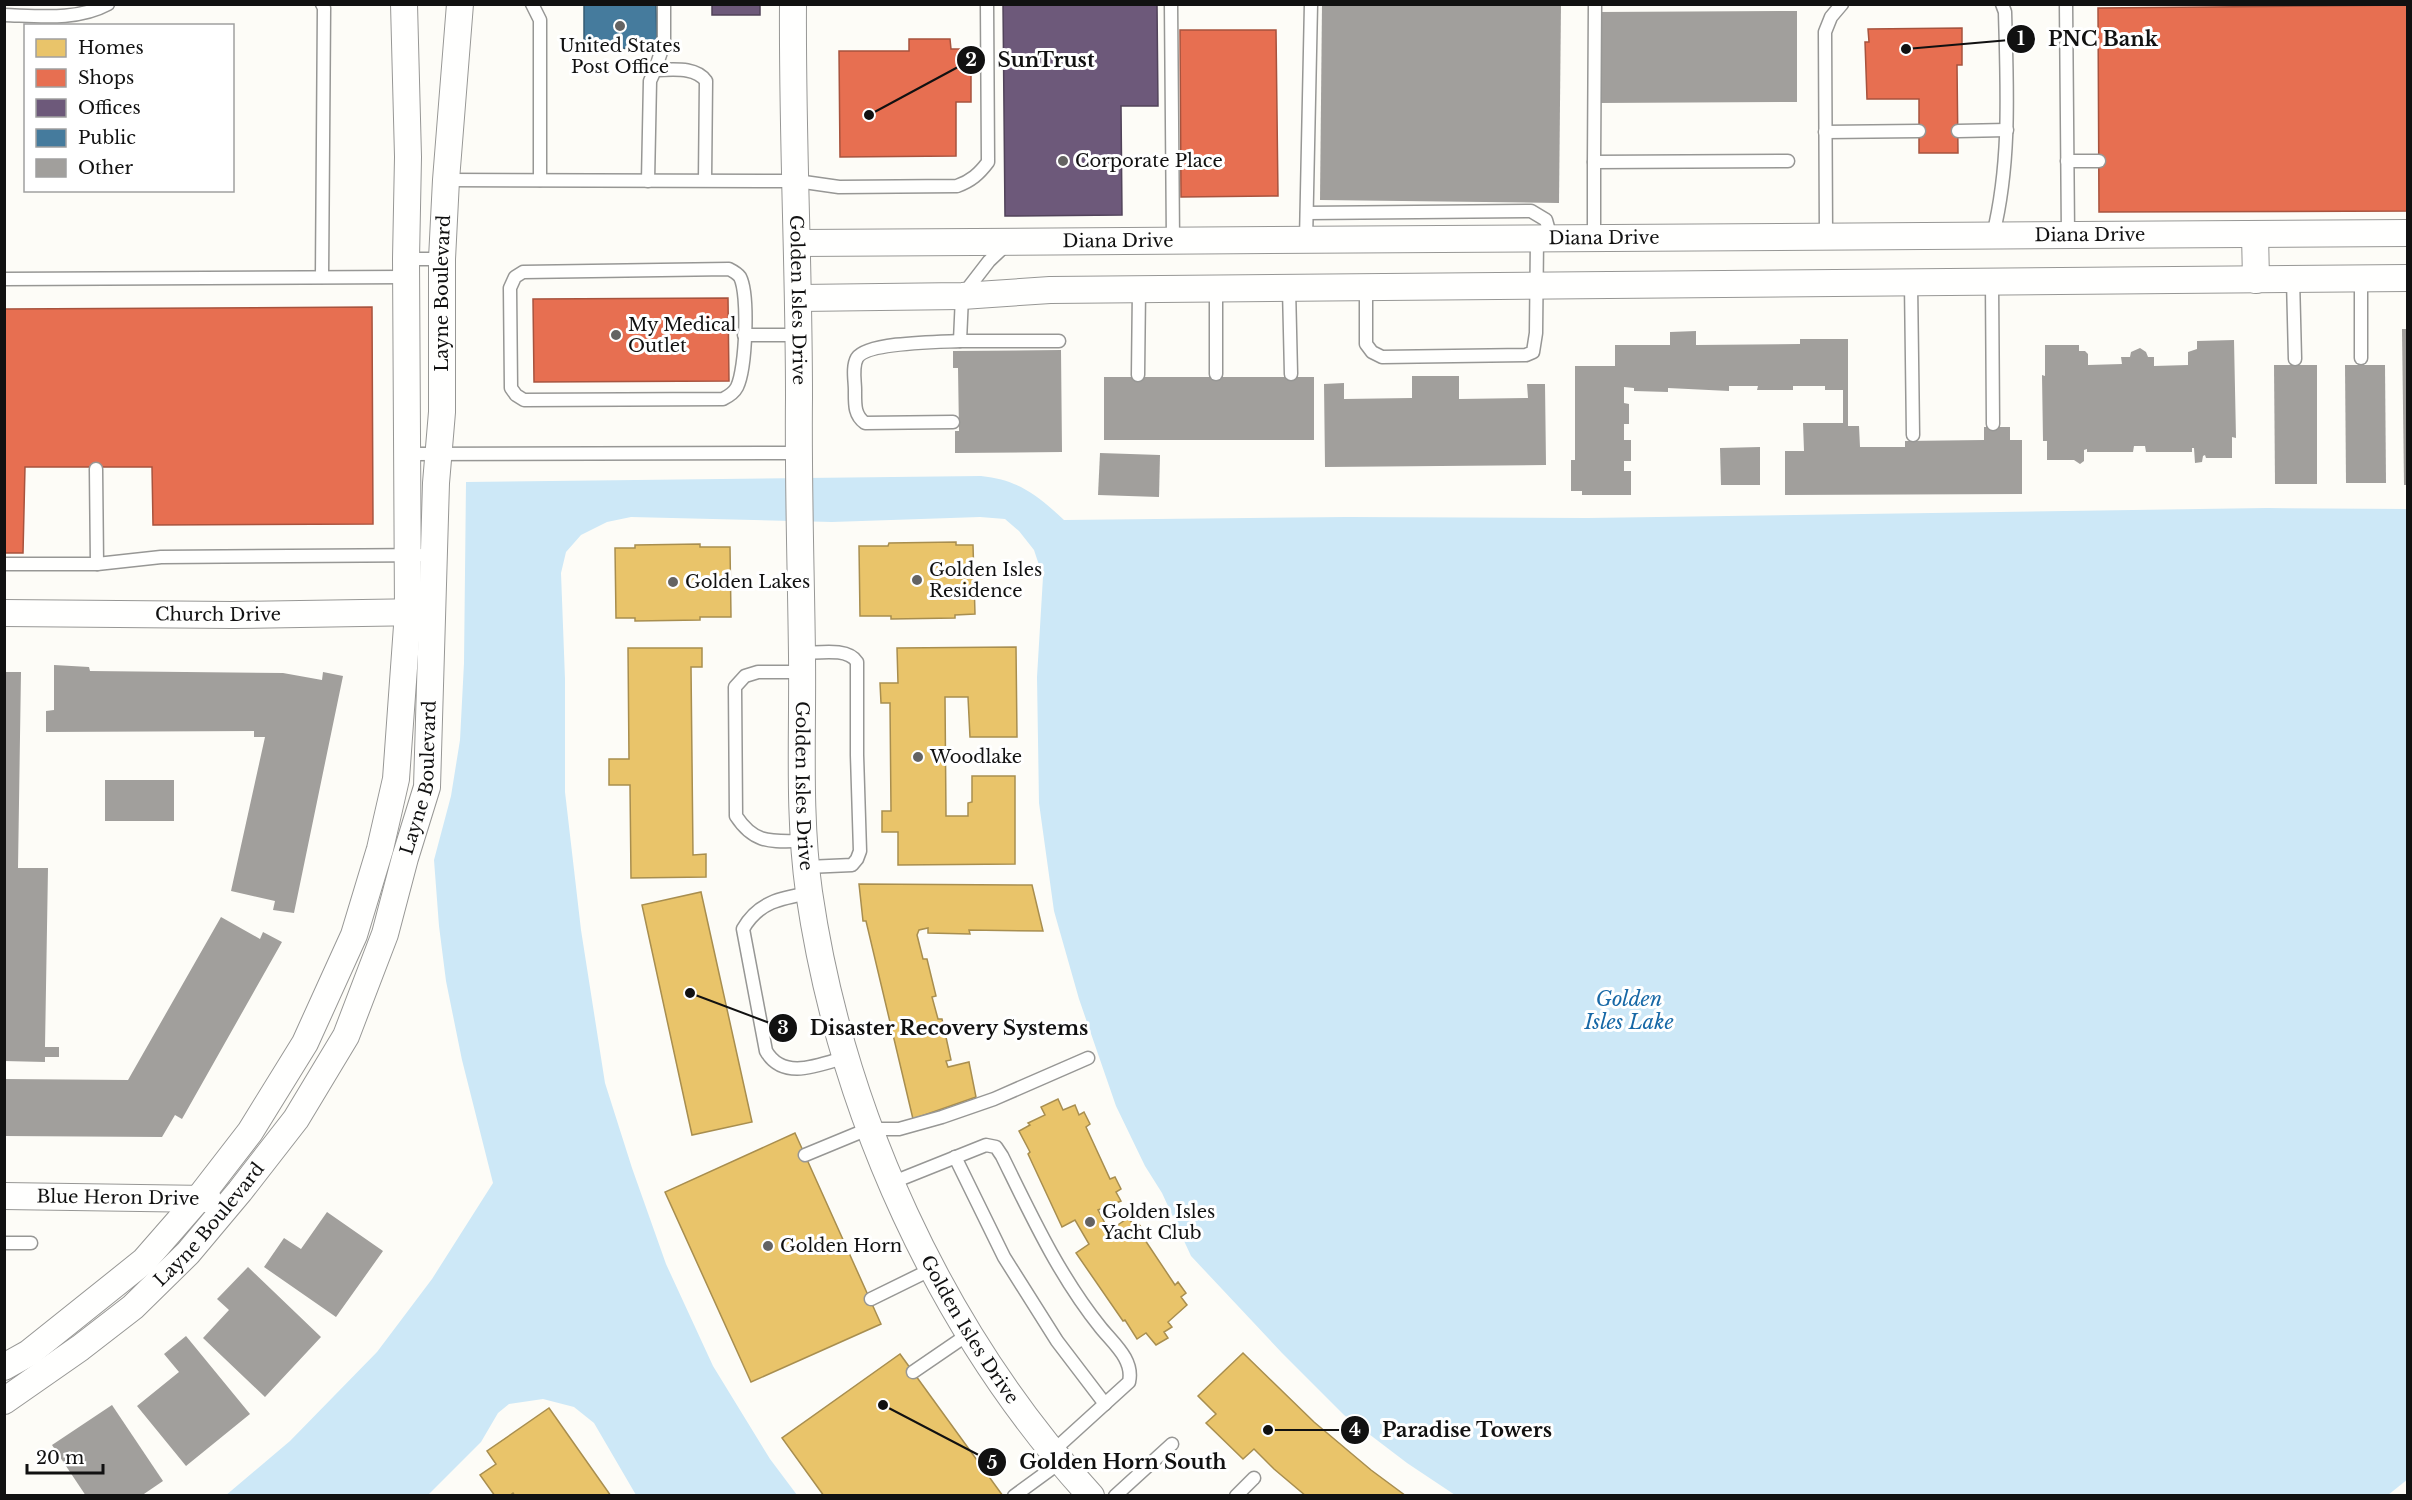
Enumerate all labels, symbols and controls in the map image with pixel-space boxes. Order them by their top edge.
marker: United States Post Office [613,19,627,33]
callout: PNC Bank [2006,20,2170,58]
legend [24,24,234,192]
text: PNC Bank [2048,27,2159,51]
text: 1 [2017,28,2025,50]
place label: United States Post Office [559,35,681,78]
text: Homes [78,37,144,59]
callout: SunTrust [956,41,1107,79]
text: SunTrust [997,48,1095,72]
text: 2 [965,49,977,71]
text: Shops [78,67,134,89]
text: Offices [78,97,141,119]
text: Public [78,127,136,149]
place label: Corporate Place [1075,150,1223,172]
marker: Corporate Place [1056,154,1070,168]
text: Other [78,157,134,179]
street label: Layne Boulevard [431,214,455,372]
street label: Golden Isles Drive [785,215,810,385]
street label: Diana Drive [2034,224,2145,246]
street label: Diana Drive [1548,227,1660,249]
street label: Diana Drive [1062,230,1174,252]
place label: My Medical Outlet [628,314,737,357]
marker: My Medical Outlet [609,328,623,342]
place label: Golden Isles Residence [929,559,1042,602]
place label: Golden Lakes [685,571,810,593]
marker: Golden Isles Residence [910,573,924,587]
marker: Golden Lakes [666,575,680,589]
street label: Church Drive [155,603,281,626]
street label: Layne Boulevard [396,700,441,858]
street label: Golden Isles Drive [791,701,817,872]
place label: Woodlake [929,746,1022,768]
marker: Woodlake [911,750,925,764]
water label: Golden Isles Lake [1583,987,1674,1034]
callout: Disaster Recovery Systems [768,1009,1101,1047]
text: Disaster Recovery Systems [810,1016,1088,1040]
text: 3 [777,1017,789,1039]
street label: Layne Boulevard [149,1158,269,1291]
street label: Blue Heron Drive [36,1185,200,1210]
place label: Golden Isles Yacht Club [1101,1201,1215,1244]
marker: Golden Isles Yacht Club [1083,1215,1097,1229]
place label: Golden Horn [780,1235,902,1257]
marker: Golden Horn [761,1239,775,1253]
street label: Golden Isles Drive [916,1252,1023,1408]
callout: Paradise Towers [1340,1411,1564,1449]
text: Paradise Towers [1382,1418,1552,1442]
text: 4 [1349,1419,1361,1441]
scale bar [27,1437,104,1475]
callout: Golden Horn South [977,1443,1239,1481]
text: 20 m [36,1447,84,1469]
text: Golden Horn South [1019,1450,1227,1474]
text: 5 [987,1452,997,1474]

